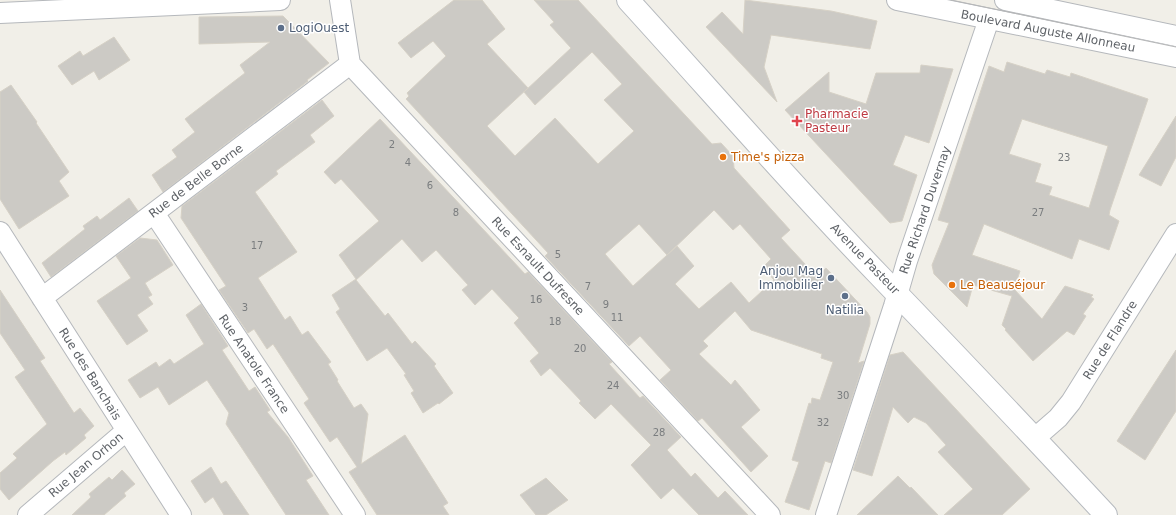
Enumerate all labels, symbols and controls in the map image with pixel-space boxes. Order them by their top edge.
street label: Boulevard Auguste Allonneau [960,7,1136,55]
place label: LogiOuest [289,21,349,35]
marker: LogiOuest [276,23,286,33]
place label: Pharmacie Pasteur [805,107,868,135]
marker: Pharmacie Pasteur [792,116,802,126]
house number: 2 [389,139,395,150]
street label: Rue de Belle Borne [146,141,246,221]
street label: Rue Richard Duvernay [897,144,953,276]
place label: Time's pizza [730,150,805,164]
marker: Time's pizza [718,152,728,162]
house number: 23 [1058,152,1070,163]
house number: 4 [405,157,411,168]
house number: 6 [427,180,433,191]
house number: 8 [453,207,459,218]
house number: 27 [1032,207,1044,218]
street label: Rue Esnault Dufresne [489,214,587,318]
street label: Avenue Pasteur [828,221,902,297]
house number: 17 [251,240,263,251]
house number: 5 [555,249,561,260]
place label: Anjou Mag Immobilier [759,264,823,292]
marker: Anjou Mag Immobilier [826,273,836,283]
place label: Le Beauséjour [960,278,1045,292]
marker: Le Beauséjour [947,280,957,290]
house number: 7 [585,281,591,292]
marker: Natilia [840,291,850,301]
house number: 16 [530,294,542,305]
street label: Rue de Flandre [1080,298,1140,382]
house number: 9 [603,299,609,310]
house number: 3 [242,302,248,313]
place label: Natilia [826,303,864,317]
street label: Rue Anatole France [216,312,292,416]
house number: 11 [611,312,623,323]
house number: 18 [549,316,561,327]
street label: Rue des Banchais [56,325,124,423]
house number: 20 [574,343,586,354]
house number: 24 [607,380,619,391]
house number: 30 [837,390,849,401]
house number: 32 [817,417,829,428]
house number: 28 [653,427,665,438]
street label: Rue Jean Orhon [46,430,126,500]

